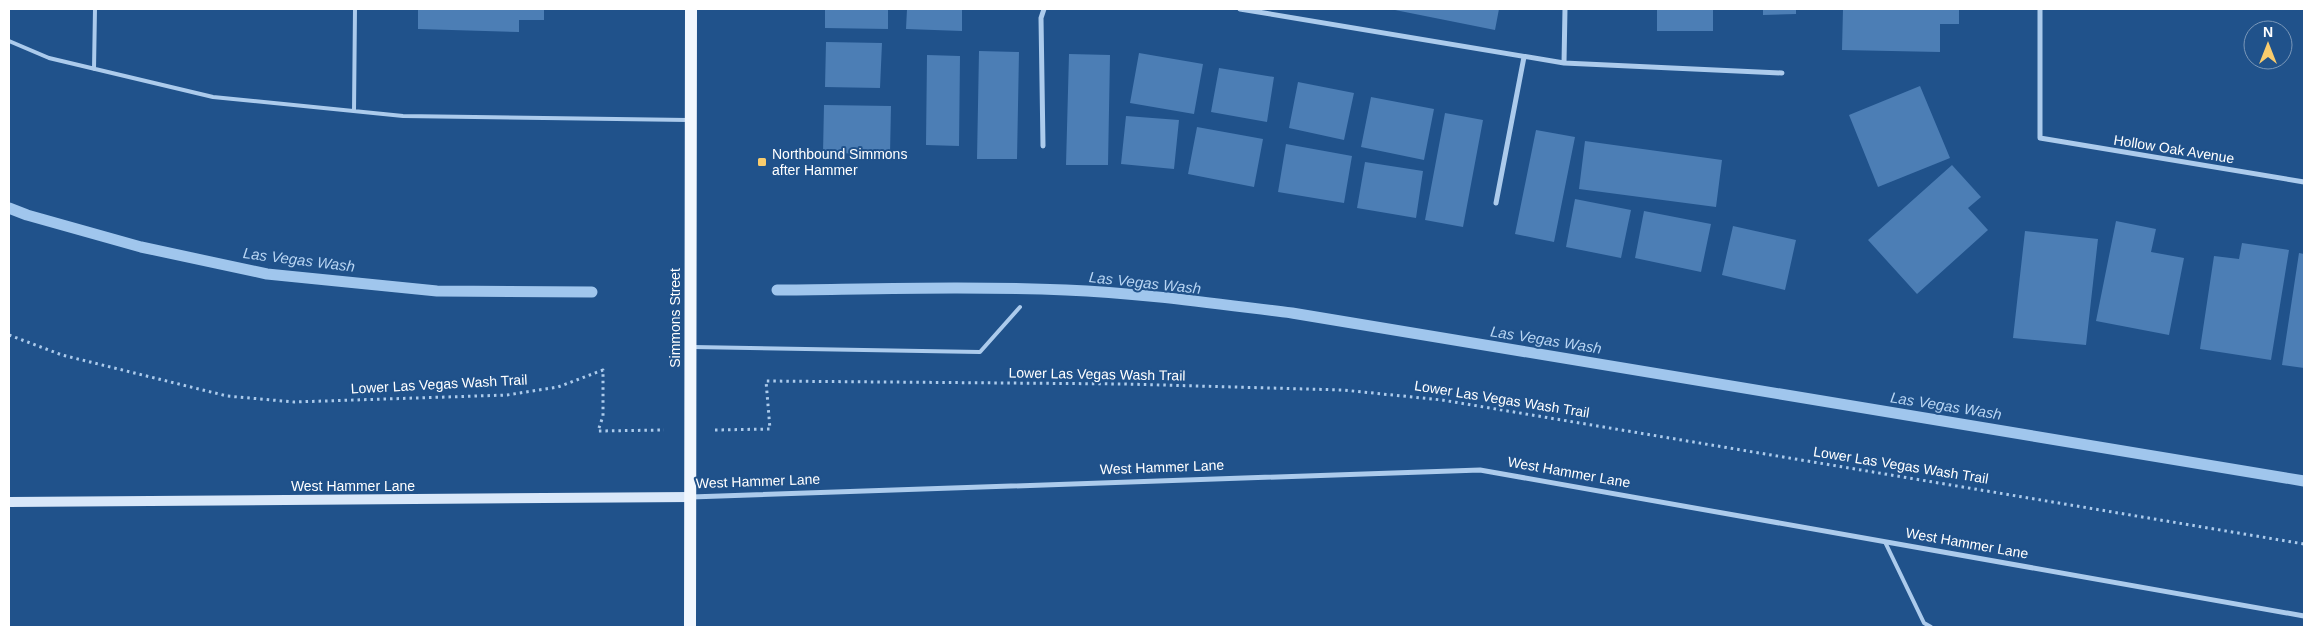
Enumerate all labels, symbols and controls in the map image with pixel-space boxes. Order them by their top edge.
north arrow [2243,20,2293,70]
text: N [2263,24,2273,40]
street label: Hollow Oak Avenue [2113,132,2236,166]
place label: Northbound Simmons after Hammer [772,146,907,178]
marker: Northbound Simmons after Hammer [756,156,768,168]
water label: Las Vegas Wash [242,244,356,275]
street label: Simmons Street [667,268,683,368]
water label: Las Vegas Wash [1088,268,1202,297]
water label: Las Vegas Wash [1489,322,1603,357]
street label: Lower Las Vegas Wash Trail [1008,364,1186,384]
street label: Lower Las Vegas Wash Trail [350,371,528,397]
street label: Lower Las Vegas Wash Trail [1413,377,1591,421]
water label: Las Vegas Wash [1889,388,2003,423]
street label: Lower Las Vegas Wash Trail [1812,443,1990,487]
street label: West Hammer Lane [1506,453,1632,491]
street label: West Hammer Lane [1100,457,1225,477]
street label: West Hammer Lane [696,471,821,491]
street label: West Hammer Lane [291,478,415,494]
street label: West Hammer Lane [1904,524,2030,562]

